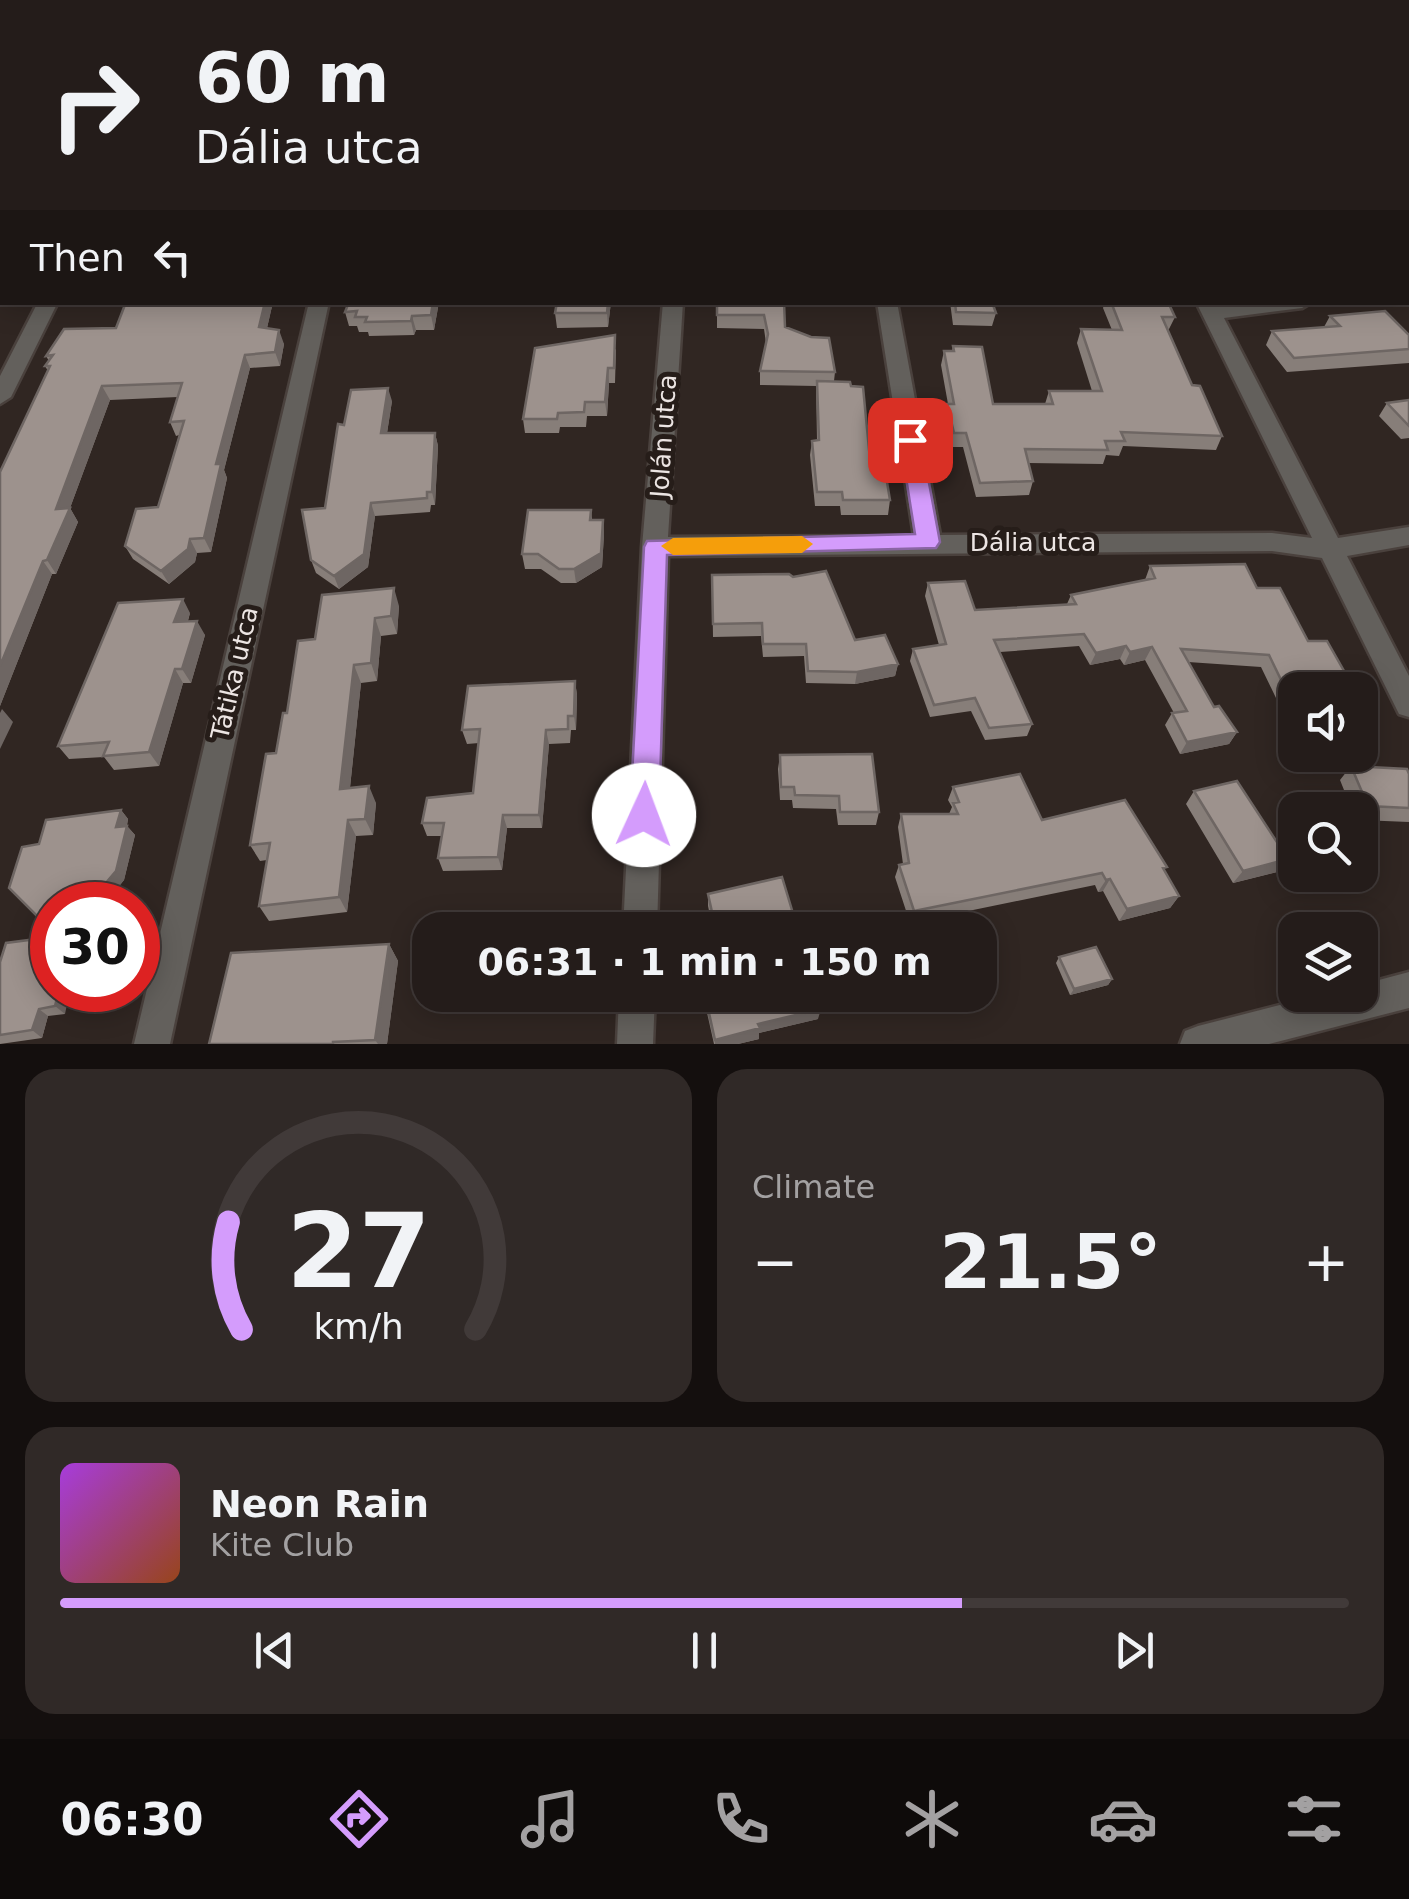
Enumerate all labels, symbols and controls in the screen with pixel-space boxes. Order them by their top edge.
text: 60 m [195,37,390,119]
icon: right [30,40,160,170]
text: Dália utca [195,121,423,174]
icon: left [145,230,200,285]
text: Then [30,236,125,280]
street label: Jolán utca [645,373,682,501]
pin [868,398,953,483]
icon: arrive [883,413,938,468]
street label: Dália utca [970,528,1096,557]
street label: Tátika utca [205,604,264,743]
map controls [1278,672,1378,1012]
button: sound [1278,672,1378,772]
position arrow [592,763,696,867]
button: search [1278,792,1378,892]
speed limit sign: 30 [30,882,160,1012]
button: layers [1278,912,1378,1012]
text: 06:31 · 1 min · 150 m [477,940,932,984]
text: Climate [752,1168,875,1206]
text: 27 [286,1190,431,1312]
text: 21.5° [939,1218,1162,1306]
text: − [752,1230,798,1294]
text: + [1303,1230,1349,1294]
text: km/h [313,1306,404,1347]
text: Neon Rain [210,1482,429,1526]
text: Kite Club [210,1526,354,1564]
icon: previous [247,1623,302,1678]
icon: pause [677,1623,732,1678]
icon: next [1107,1623,1162,1678]
icon: directions [324,1784,394,1854]
icon: music [515,1784,585,1854]
icon: phone [706,1784,776,1854]
icon: climate [897,1784,967,1854]
icon: car [1088,1784,1158,1854]
icon: filters [1279,1784,1349,1854]
text: 06:30 [60,1793,204,1846]

